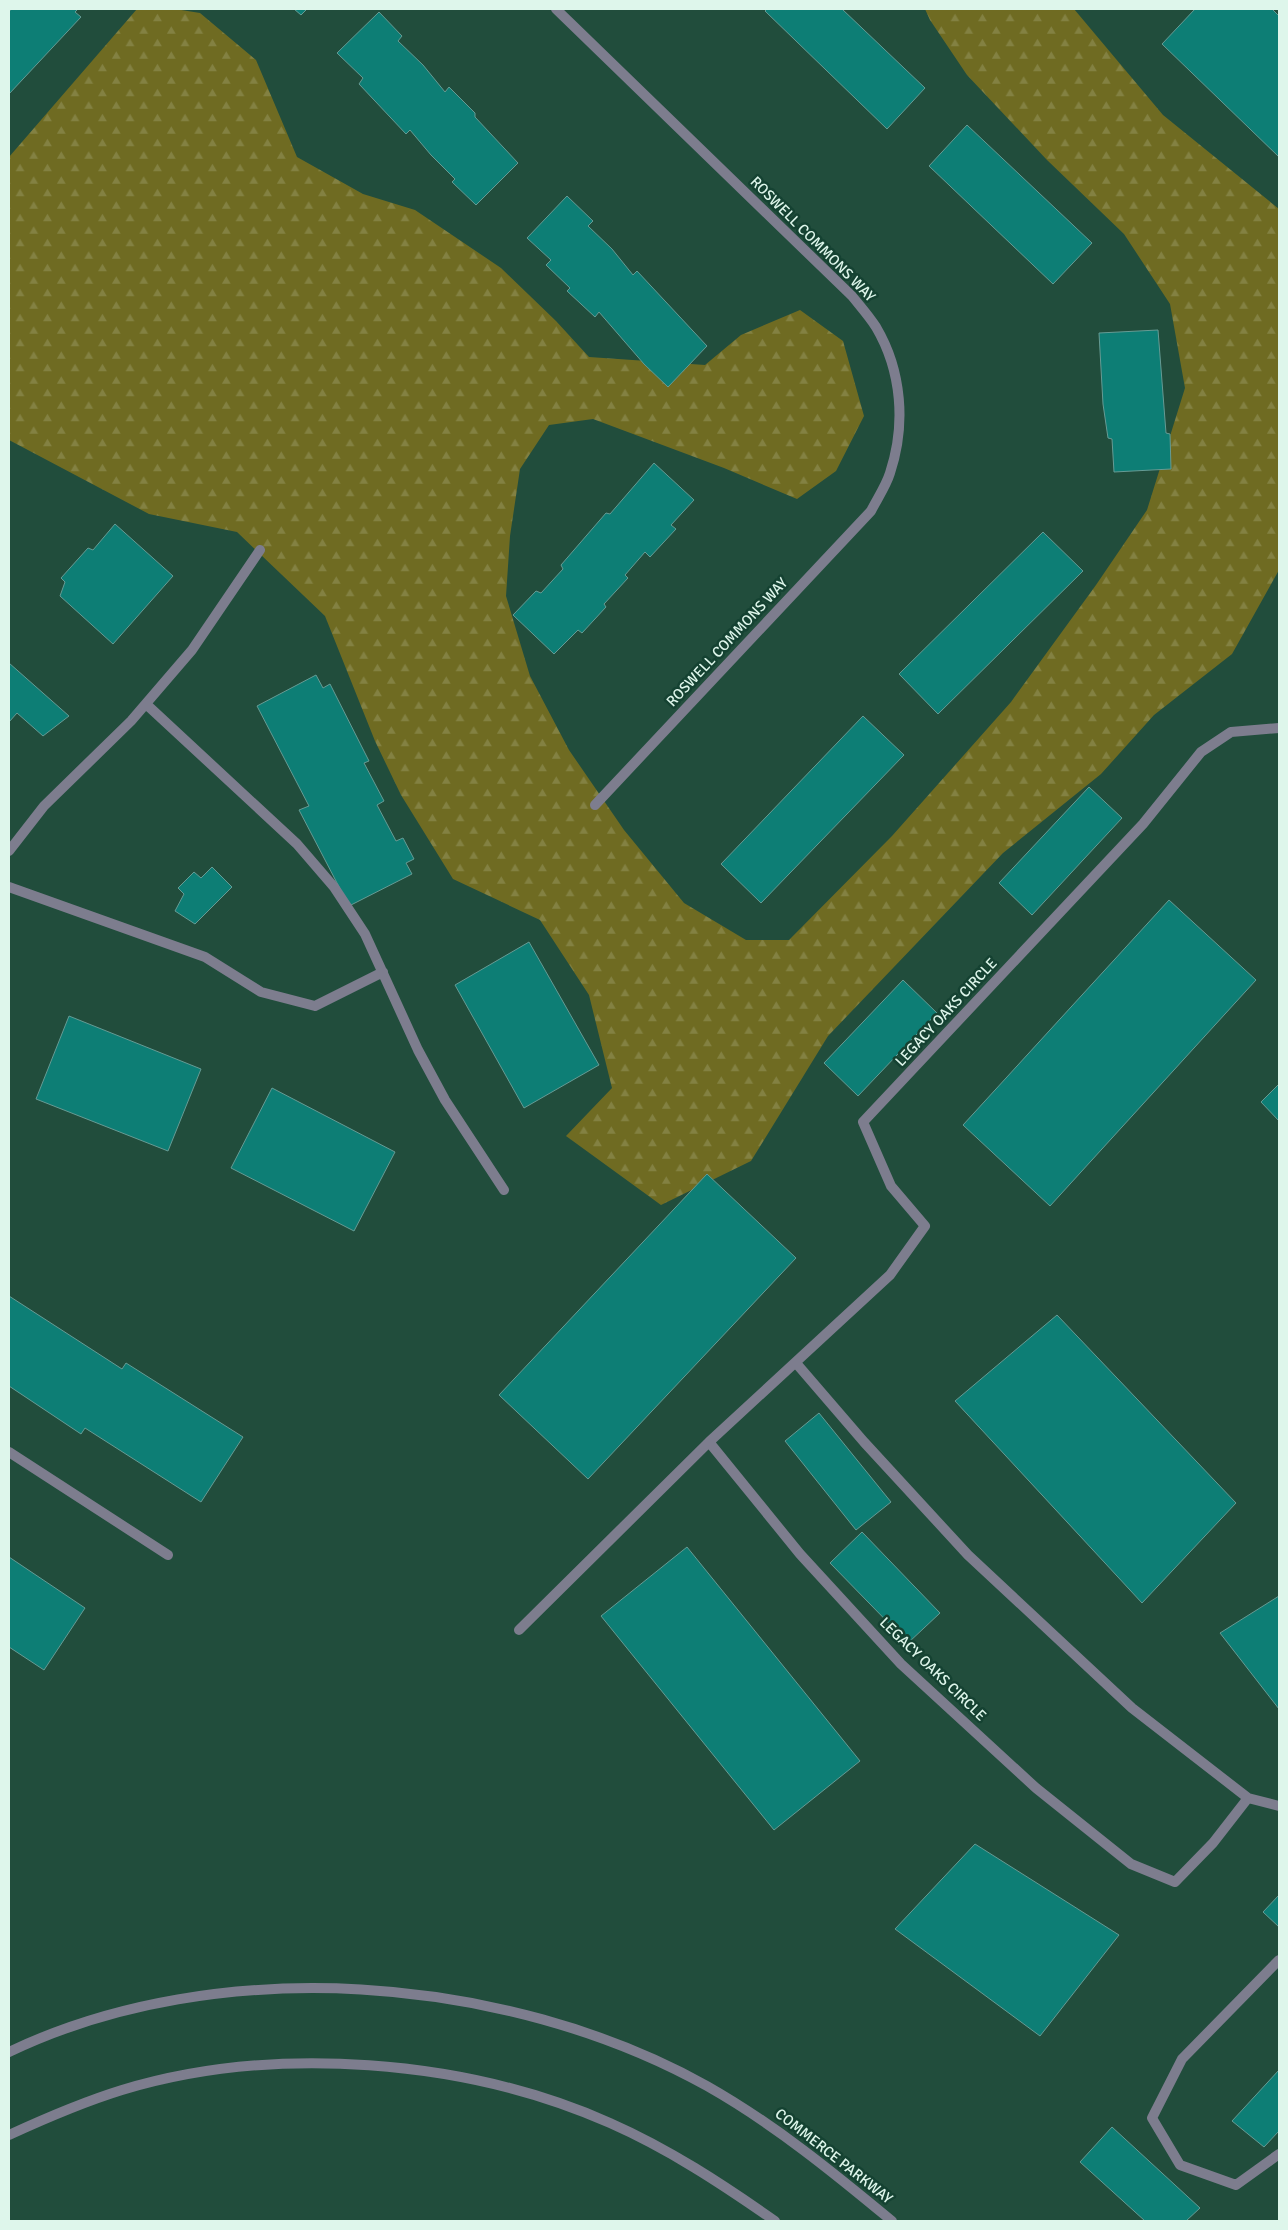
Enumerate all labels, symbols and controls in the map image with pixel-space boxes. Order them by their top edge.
street label: ROSWELL COMMONS WAY [747,173,880,306]
street label: ROSWELL COMMONS WAY [663,574,792,710]
street label: LEGACY OAKS CIRCLE [891,954,1001,1070]
street label: LEGACY OAKS CIRCLE [876,1613,990,1725]
street label: COMMERCE PARKWAY [772,2105,897,2208]

